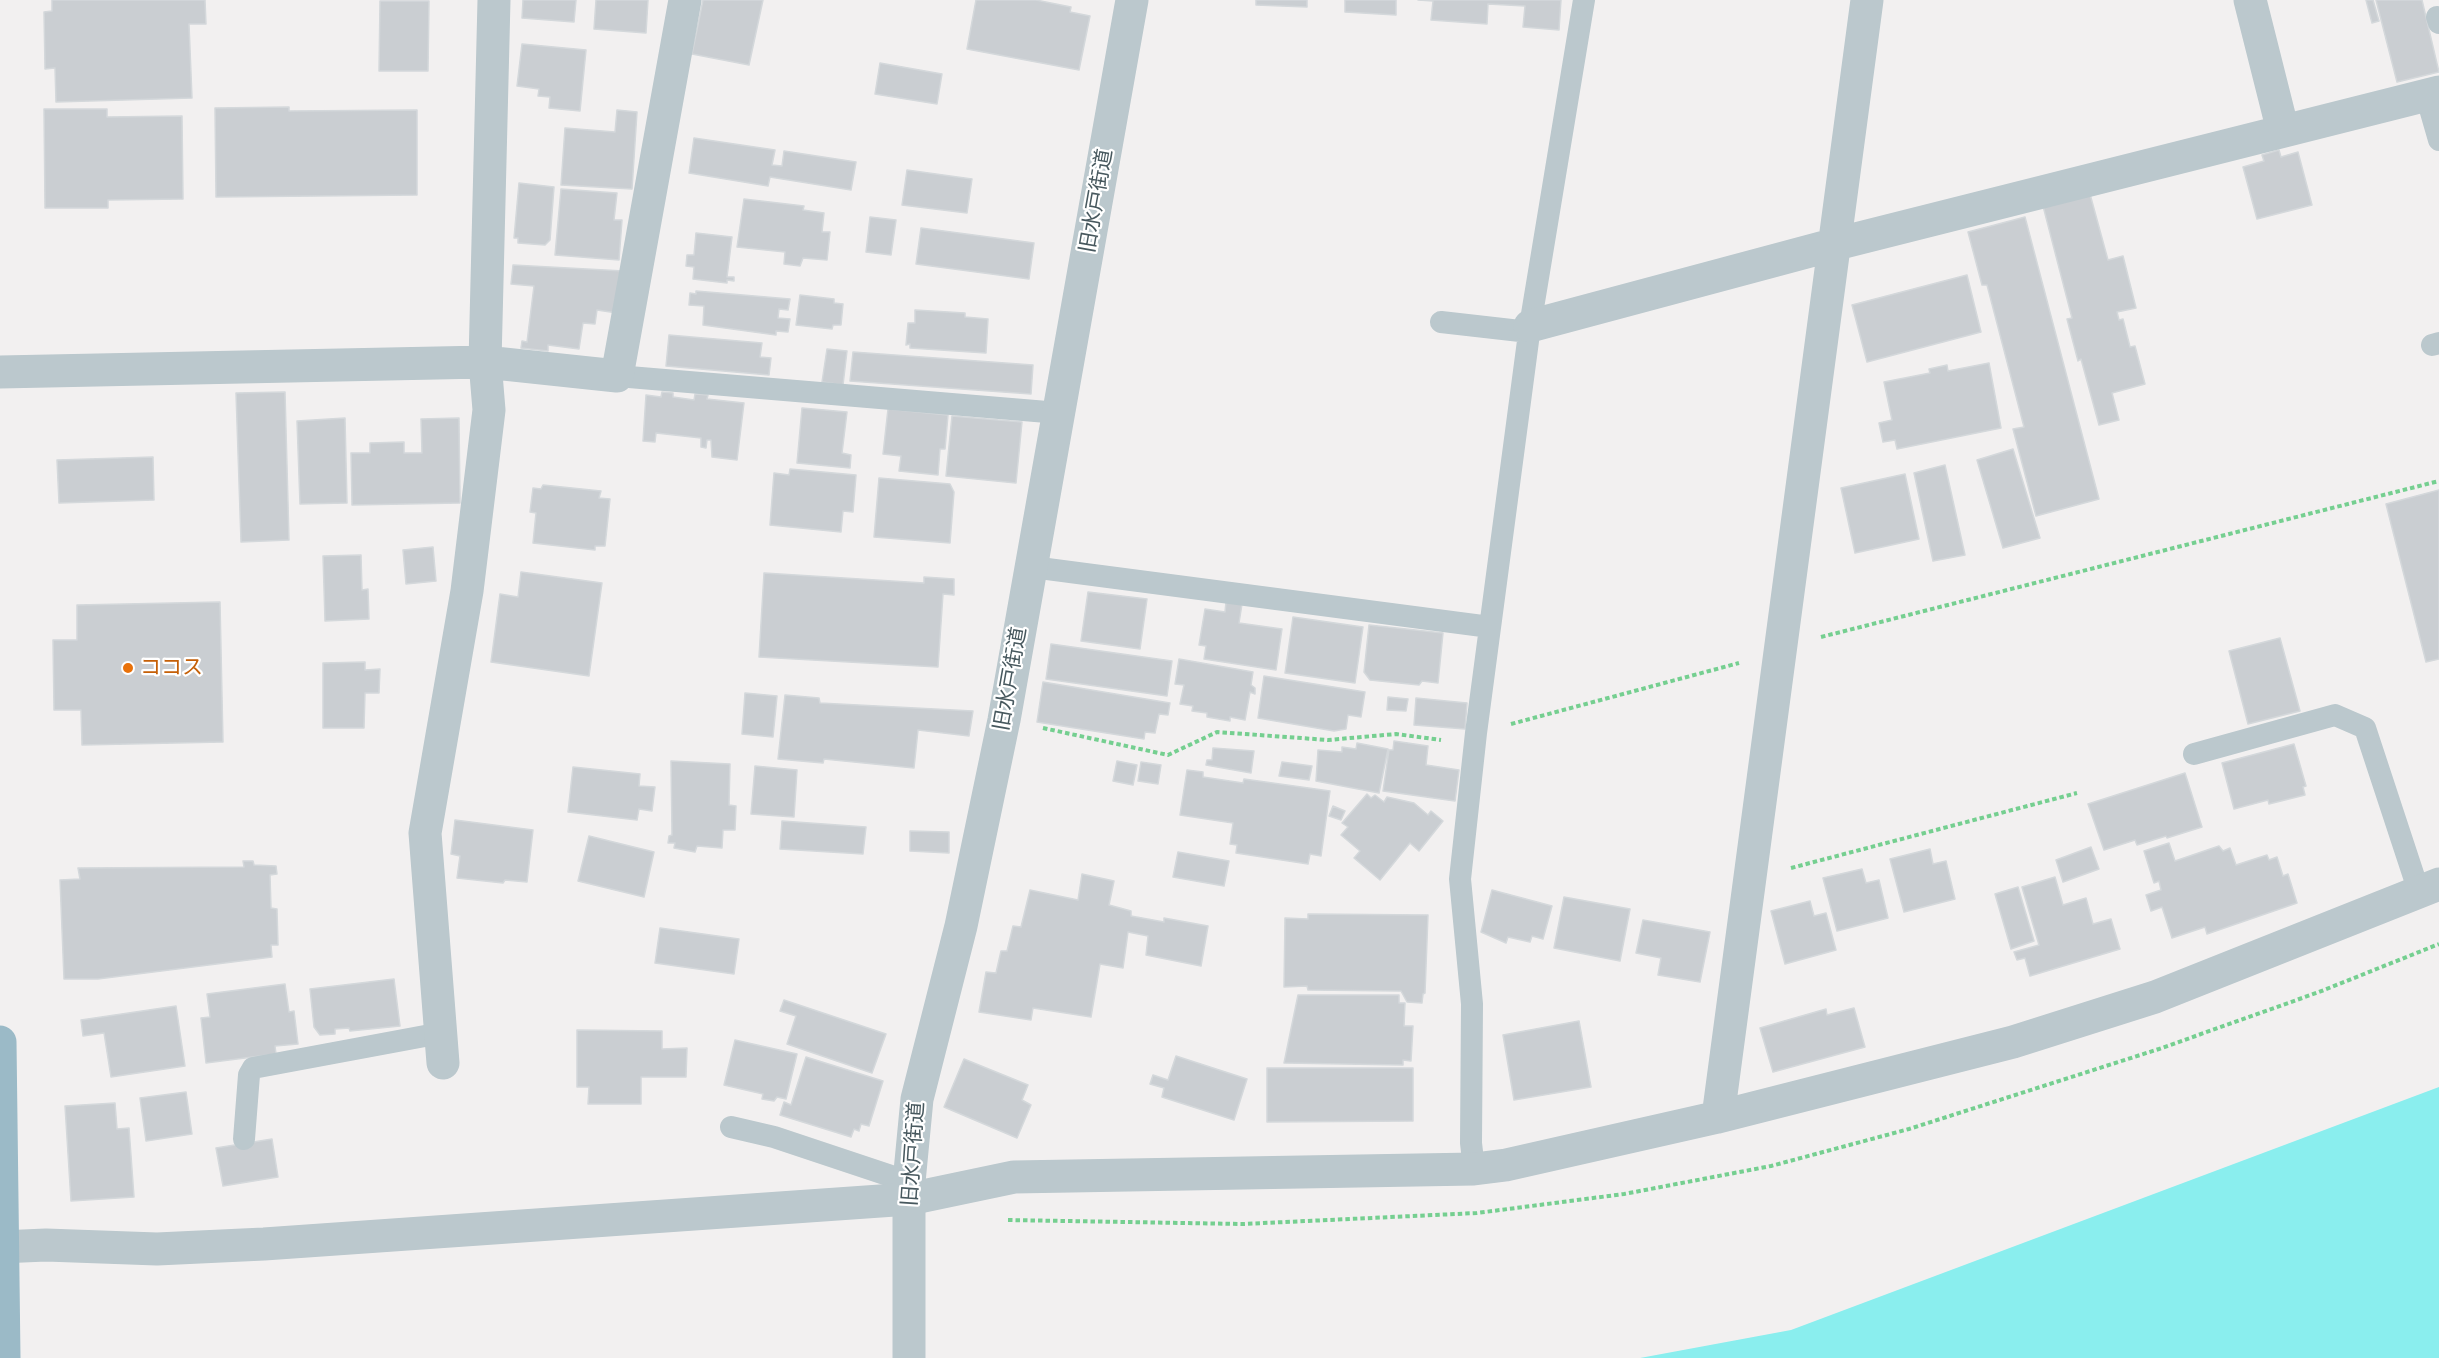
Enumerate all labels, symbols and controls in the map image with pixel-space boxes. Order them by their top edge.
street label: 旧水戸街道 [1075,147,1119,255]
street label: 旧水戸街道 [989,625,1033,733]
place label: ココス [140,655,203,681]
marker: ココス [121,661,135,675]
street label: 旧水戸街道 [898,1101,930,1207]

